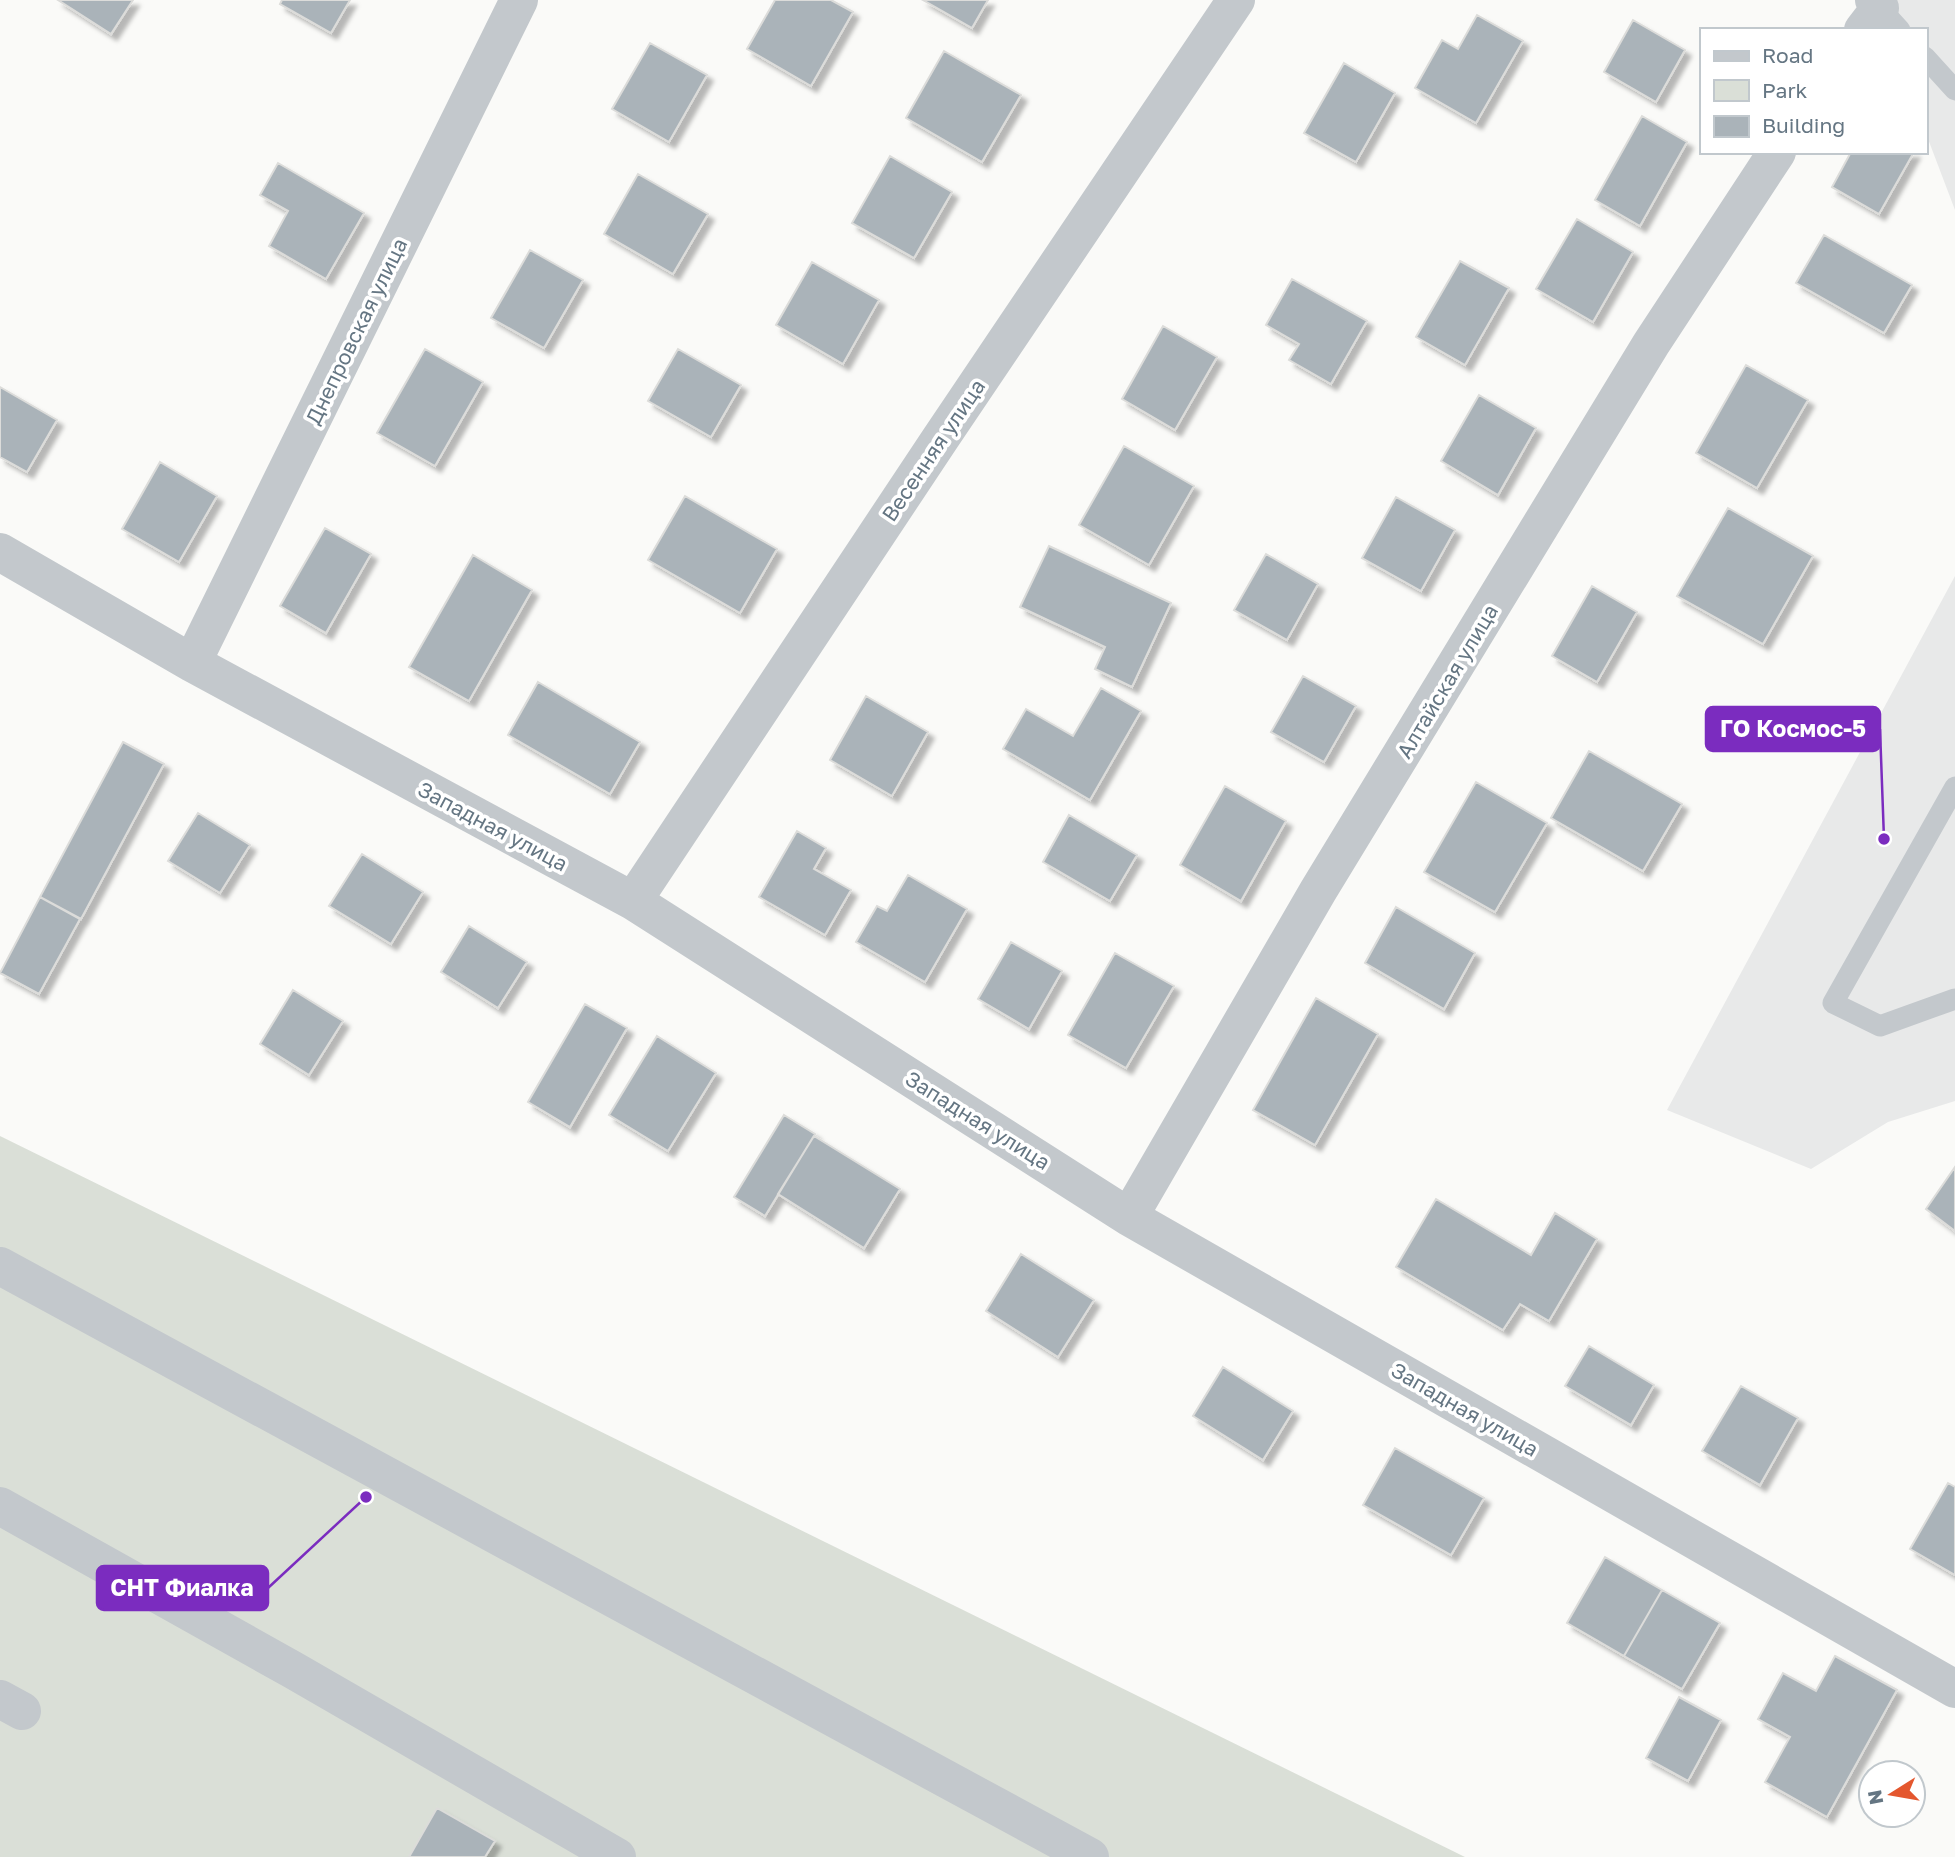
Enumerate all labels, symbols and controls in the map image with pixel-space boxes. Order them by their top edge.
legend [1700,28,1927,154]
text: Road [1762,42,1813,68]
text: Park [1762,77,1808,103]
text: Building [1762,112,1845,138]
street label: Днепровская улица [300,234,412,428]
street label: Весенняя улица [876,374,990,526]
street label: Алтайская улица [1391,599,1503,763]
callout: ГО Космос-5 [1706,707,1880,751]
text: ГО Космос-5 [1720,714,1866,742]
street label: Западная улица [414,776,572,876]
street label: Западная улица [901,1065,1055,1175]
street label: Западная улица [1387,1356,1543,1462]
callout: СНТ Фиалка [97,1566,268,1610]
text: СНТ Фиалка [110,1573,254,1601]
north arrow [1857,1759,1927,1829]
text: N [1862,1788,1887,1807]

